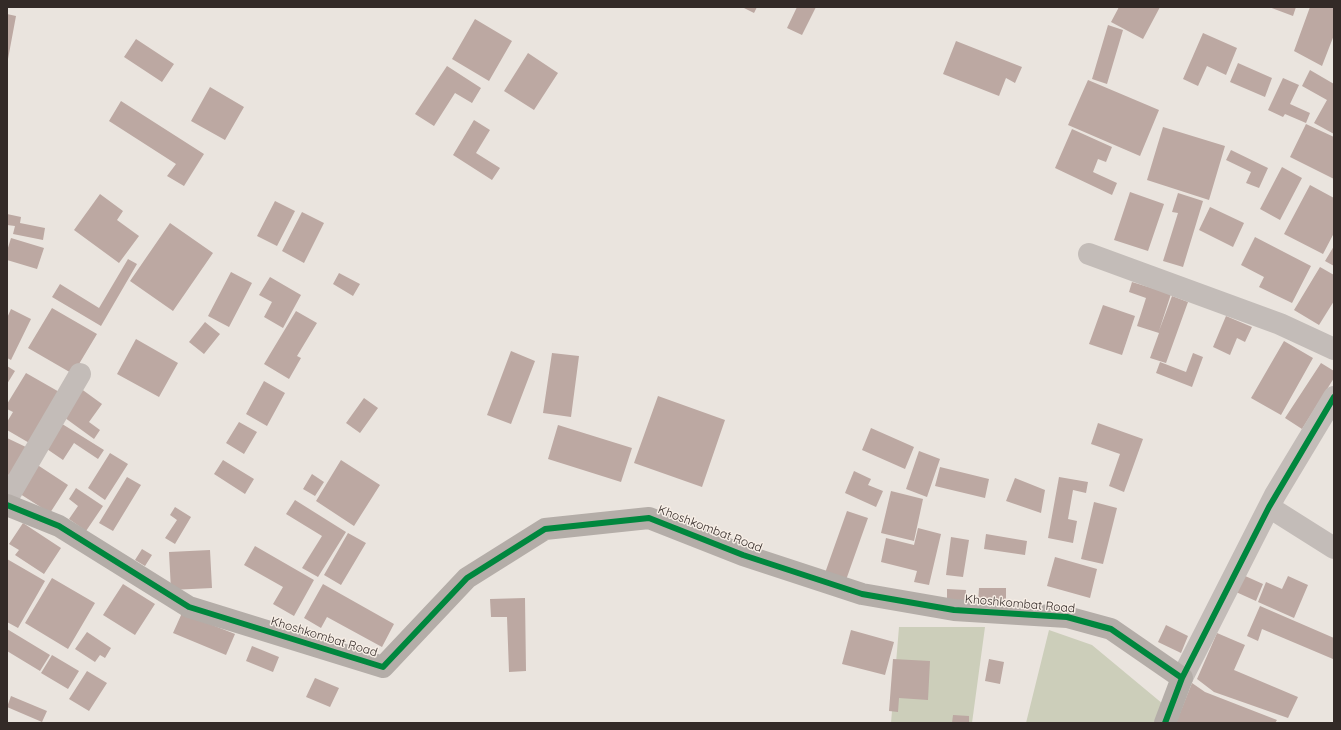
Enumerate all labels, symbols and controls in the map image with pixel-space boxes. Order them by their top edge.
street label: Khoshkombat Road [656,502,764,556]
street label: Khoshkombat Road [964,592,1076,616]
street label: Khoshkombat Road [269,614,379,660]

